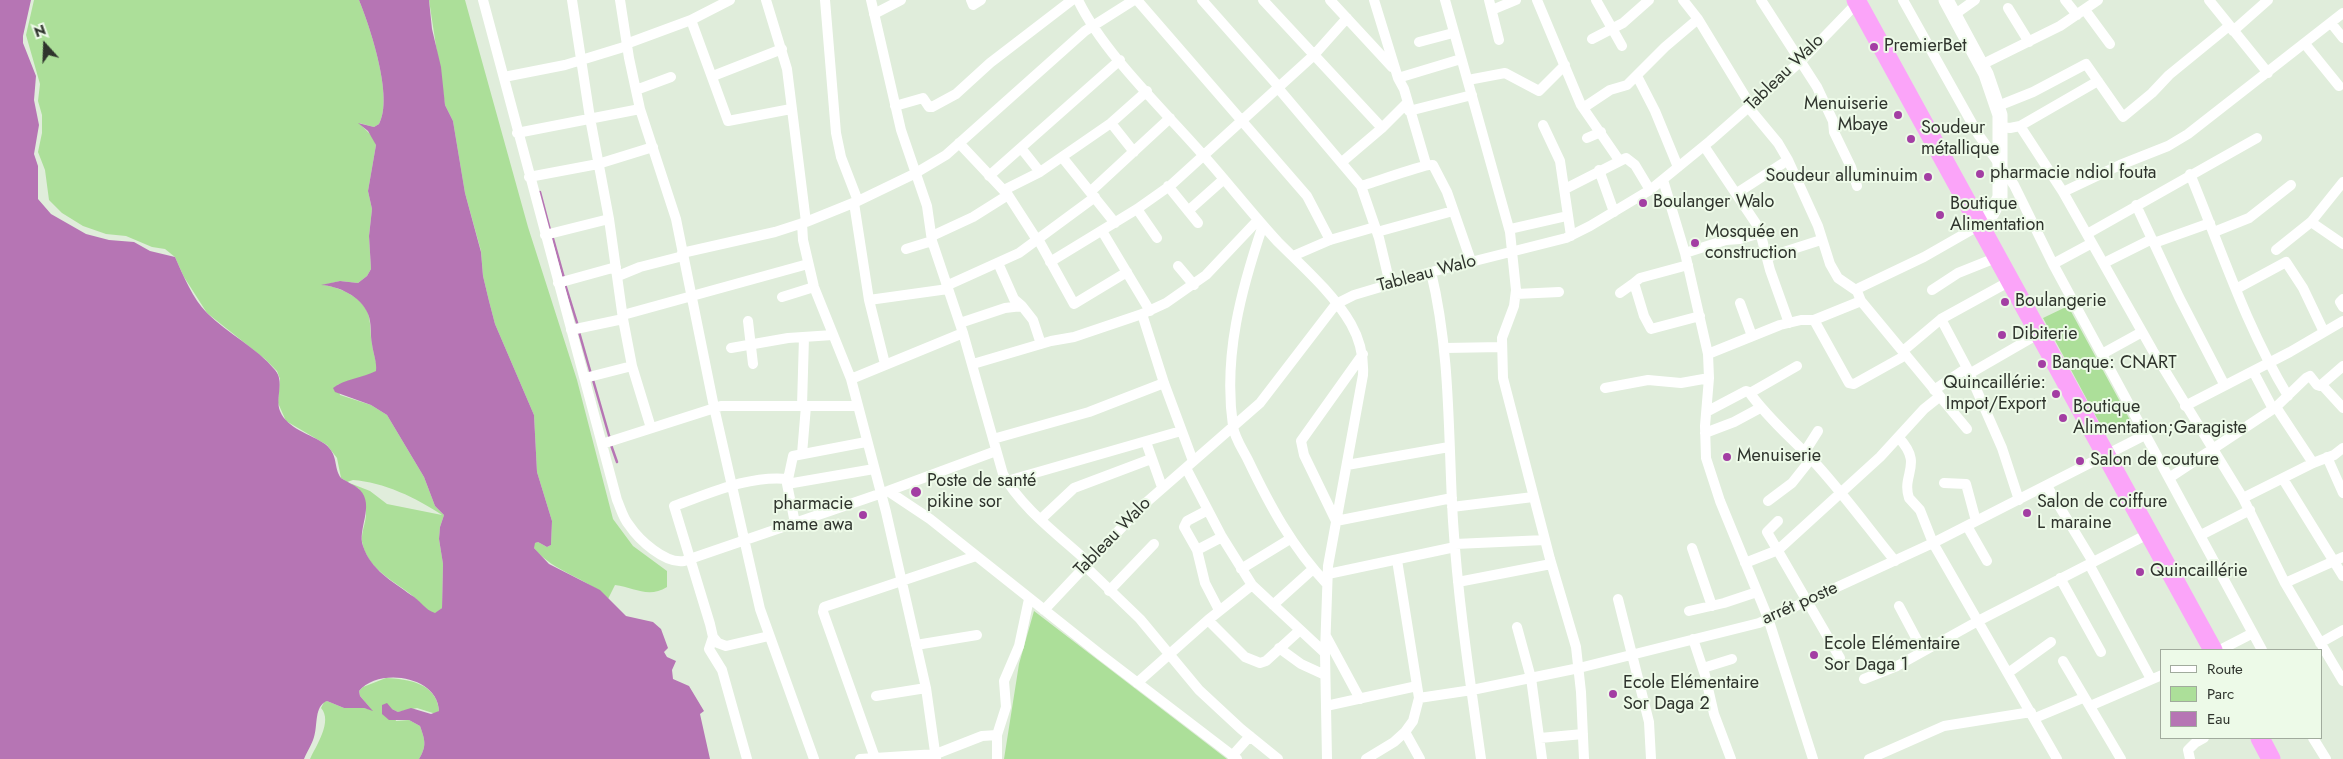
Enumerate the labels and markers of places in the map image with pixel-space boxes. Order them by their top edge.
place label: PremierBet [1884,36,1966,58]
marker: PremierBet [1868,41,1880,53]
place label: Menuiserie Mbaye [1804,94,1888,136]
marker: Menuiserie Mbaye [1892,109,1904,121]
place label: Soudeur métallique [1921,118,1999,160]
marker: Soudeur métallique [1905,133,1917,145]
place label: pharmacie ndiol fouta [1990,163,2156,185]
place label: Soudeur alluminuim [1766,166,1918,188]
marker: pharmacie ndiol fouta [1974,168,1986,180]
marker: Soudeur alluminuim [1922,171,1934,183]
place label: Boulanger Walo [1653,192,1774,214]
place label: Boutique Alimentation [1950,194,2045,236]
marker: Boulanger Walo [1637,197,1649,209]
marker: Boutique Alimentation [1934,209,1946,221]
place label: Mosquée en construction [1705,222,1799,264]
marker: Mosquée en construction [1689,237,1701,249]
place label: Boulangerie [2015,291,2106,313]
marker: Boulangerie [1999,296,2011,308]
place label: Dibiterie [2012,324,2078,346]
marker: Dibiterie [1996,329,2008,341]
place label: Banque: CNART [2052,353,2177,375]
marker: Banque: CNART [2036,358,2048,370]
place label: Quincaillérie: Impot/Export [1943,373,2046,416]
marker: Quincaillérie: Impot/Export [2050,388,2062,400]
place label: Boutique Alimentation;Garagiste [2073,397,2247,439]
marker: Boutique Alimentation;Garagiste [2057,412,2069,424]
place label: Menuiserie [1737,446,1821,468]
place label: Salon de couture [2090,450,2219,472]
marker: Menuiserie [1721,451,1733,463]
marker: Salon de couture [2074,455,2086,467]
place label: Poste de santé pikine sor [927,471,1036,514]
marker: Poste de santé pikine sor [909,485,923,499]
place label: Salon de coiffure L maraine [2037,492,2167,534]
place label: pharmacie mame awa [772,494,853,536]
marker: Salon de coiffure L maraine [2021,507,2033,519]
marker: pharmacie mame awa [857,509,869,521]
place label: Quincaillérie [2150,561,2247,583]
marker: Quincaillérie [2134,566,2146,578]
place label: Ecole Elémentaire Sor Daga 1 [1824,634,1960,676]
marker: Ecole Elémentaire Sor Daga 1 [1808,649,1820,661]
place label: Ecole Elémentaire Sor Daga 2 [1623,673,1759,716]
marker: Ecole Elémentaire Sor Daga 2 [1607,688,1619,700]

